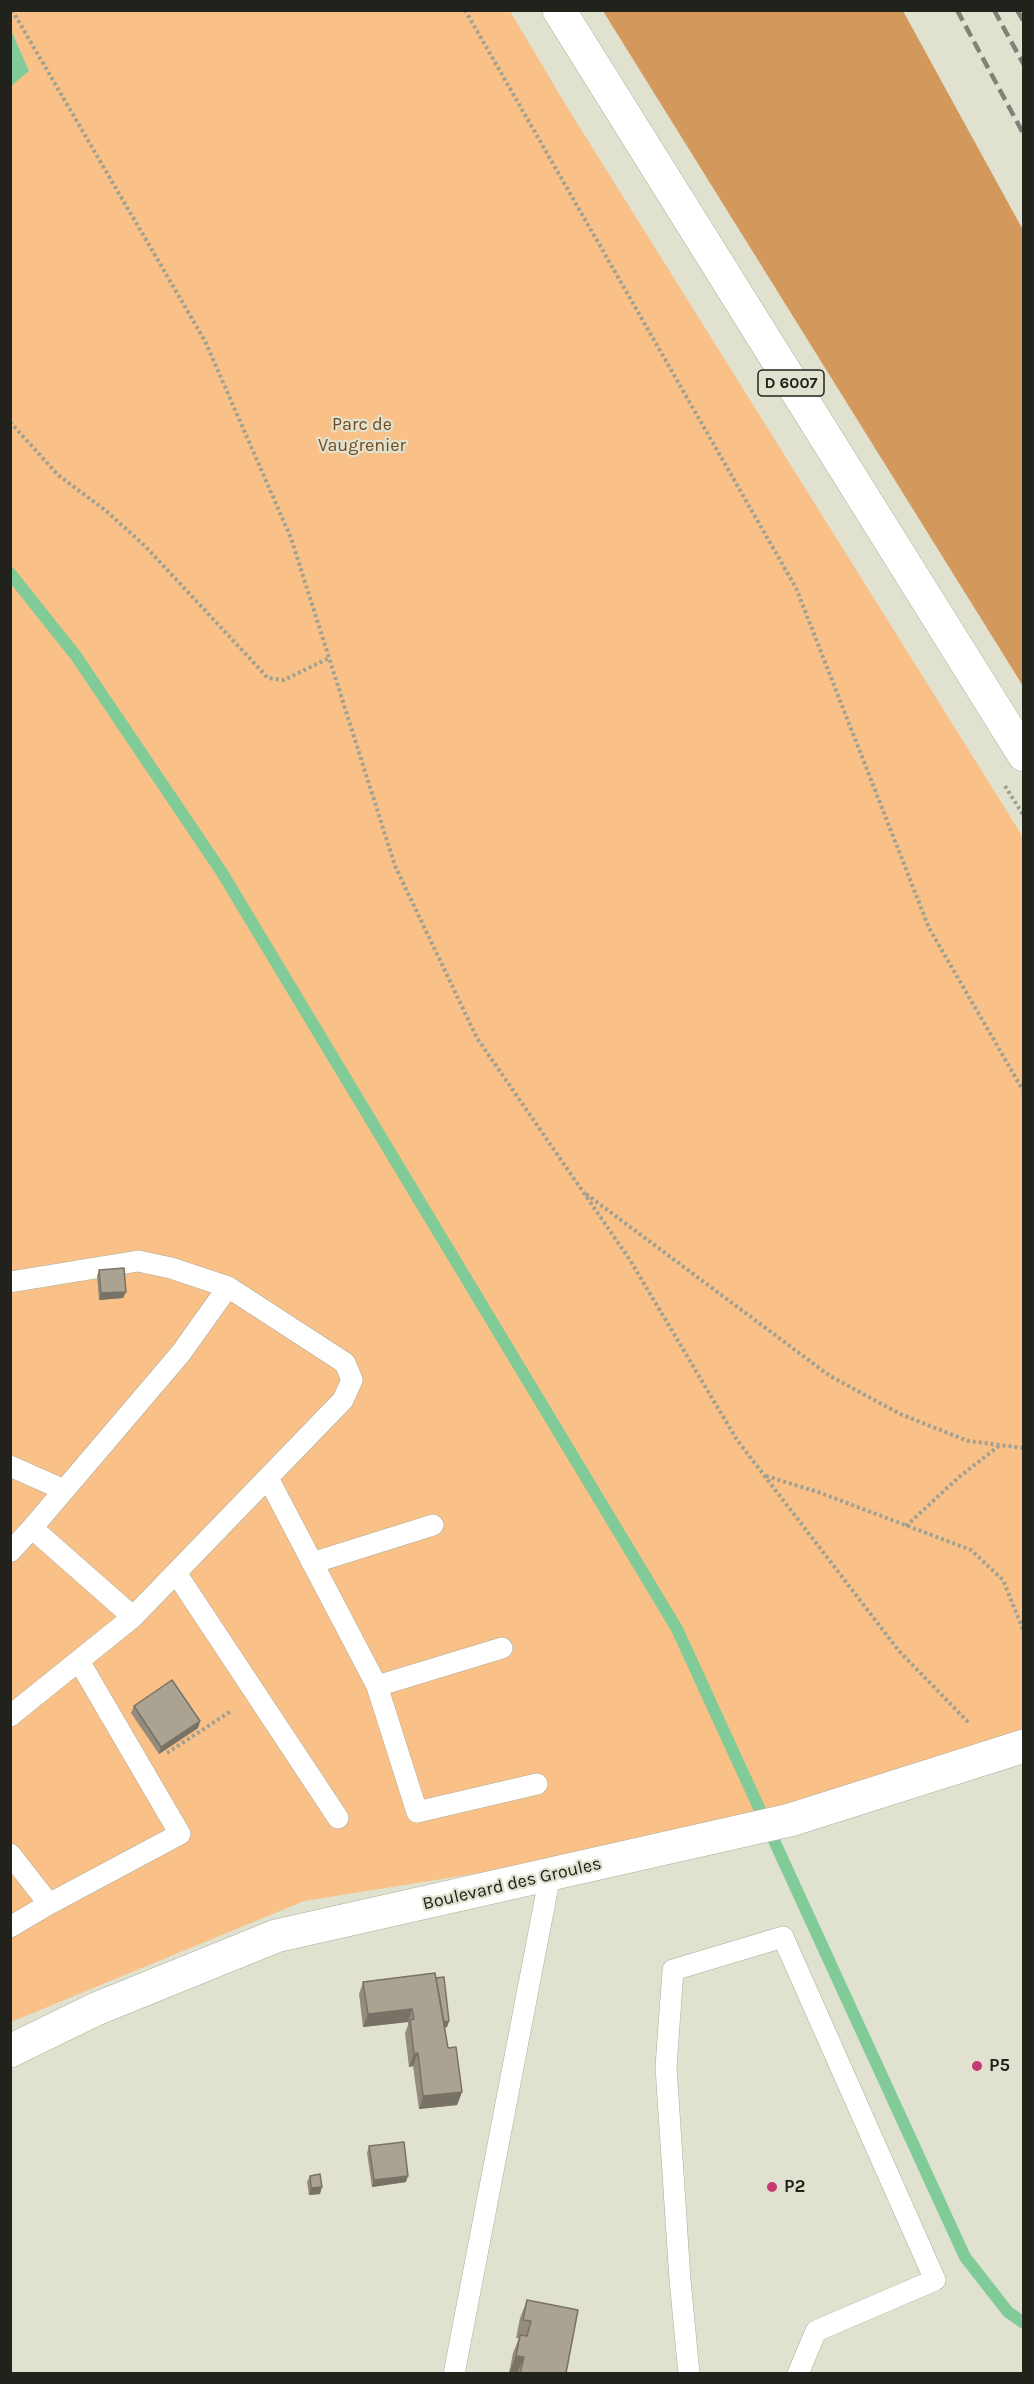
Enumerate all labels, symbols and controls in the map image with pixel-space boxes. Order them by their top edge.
road number: D 6007 [758,370,824,396]
park label: Parc de Vaugrenier [318,414,406,456]
street label: Boulevard des Groules [421,1853,603,1915]
place label: P5 [989,2055,1010,2077]
marker: P5 [970,2059,984,2073]
place label: P2 [784,2176,805,2198]
marker: P2 [765,2180,779,2194]

